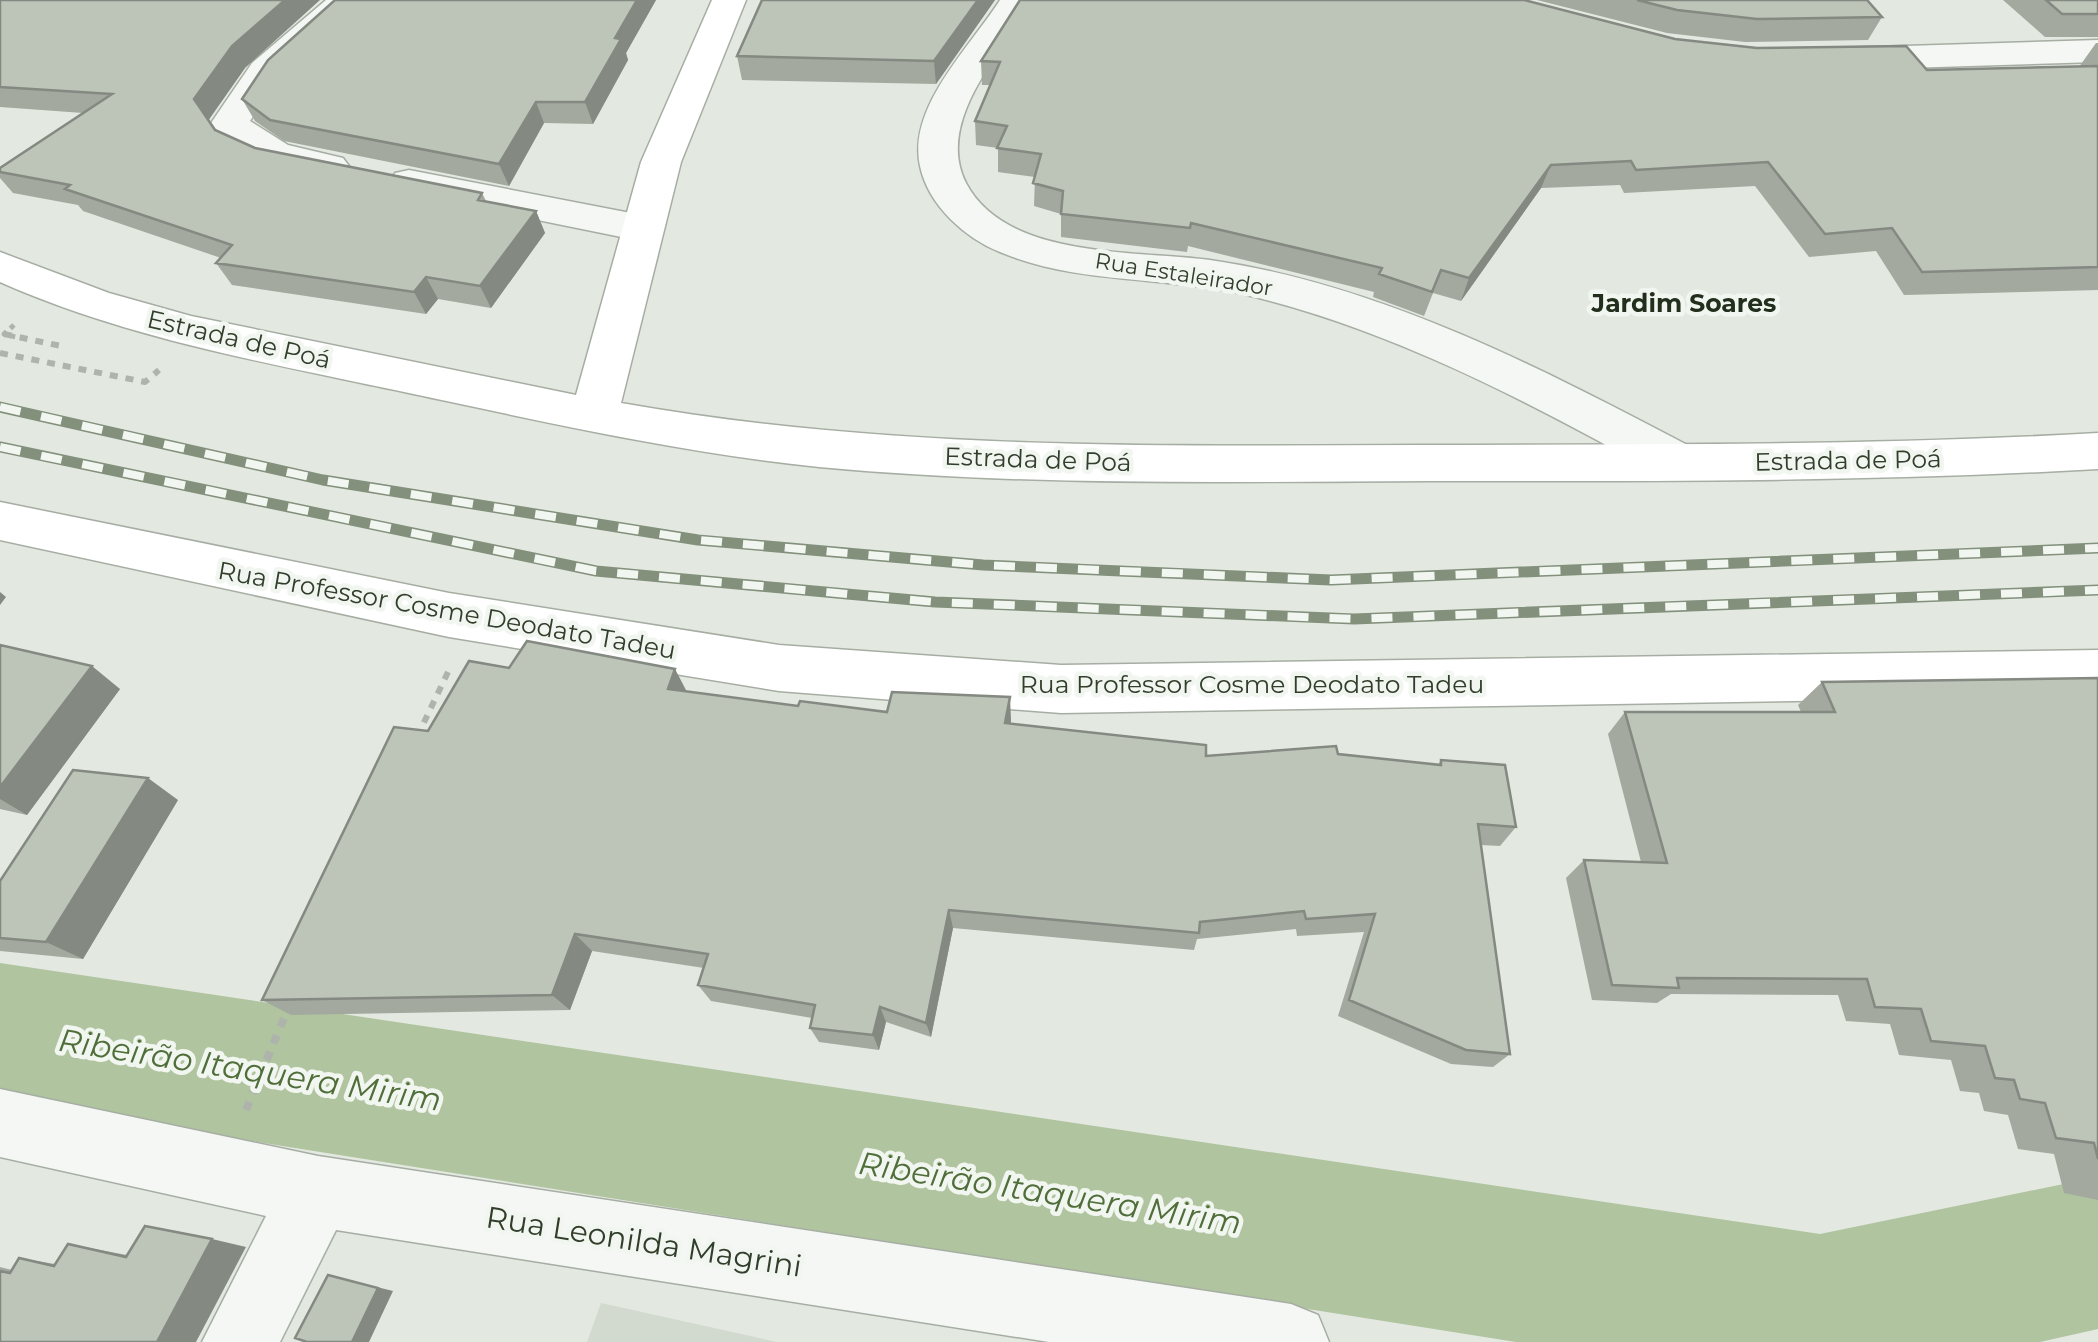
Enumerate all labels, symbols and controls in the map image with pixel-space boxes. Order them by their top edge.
street label: Rua Estaleirador [1093,247,1275,302]
district label: Jardim Soares [1591,288,1776,318]
street label: Estrada de Poá [144,303,334,375]
street label: Estrada de Poá [944,441,1132,477]
street label: Estrada de Poá [1754,443,1942,477]
street label: Rua Professor Cosme Deodato Tadeu [216,555,678,665]
street label: Rua Professor Cosme Deodato Tadeu [1020,669,1484,699]
water label: Ribeirão Itaquera Mirim [56,1020,444,1119]
water label: Ribeirão Itaquera Mirim [856,1143,1244,1242]
street label: Rua Leonilda Magrini [484,1198,805,1285]

